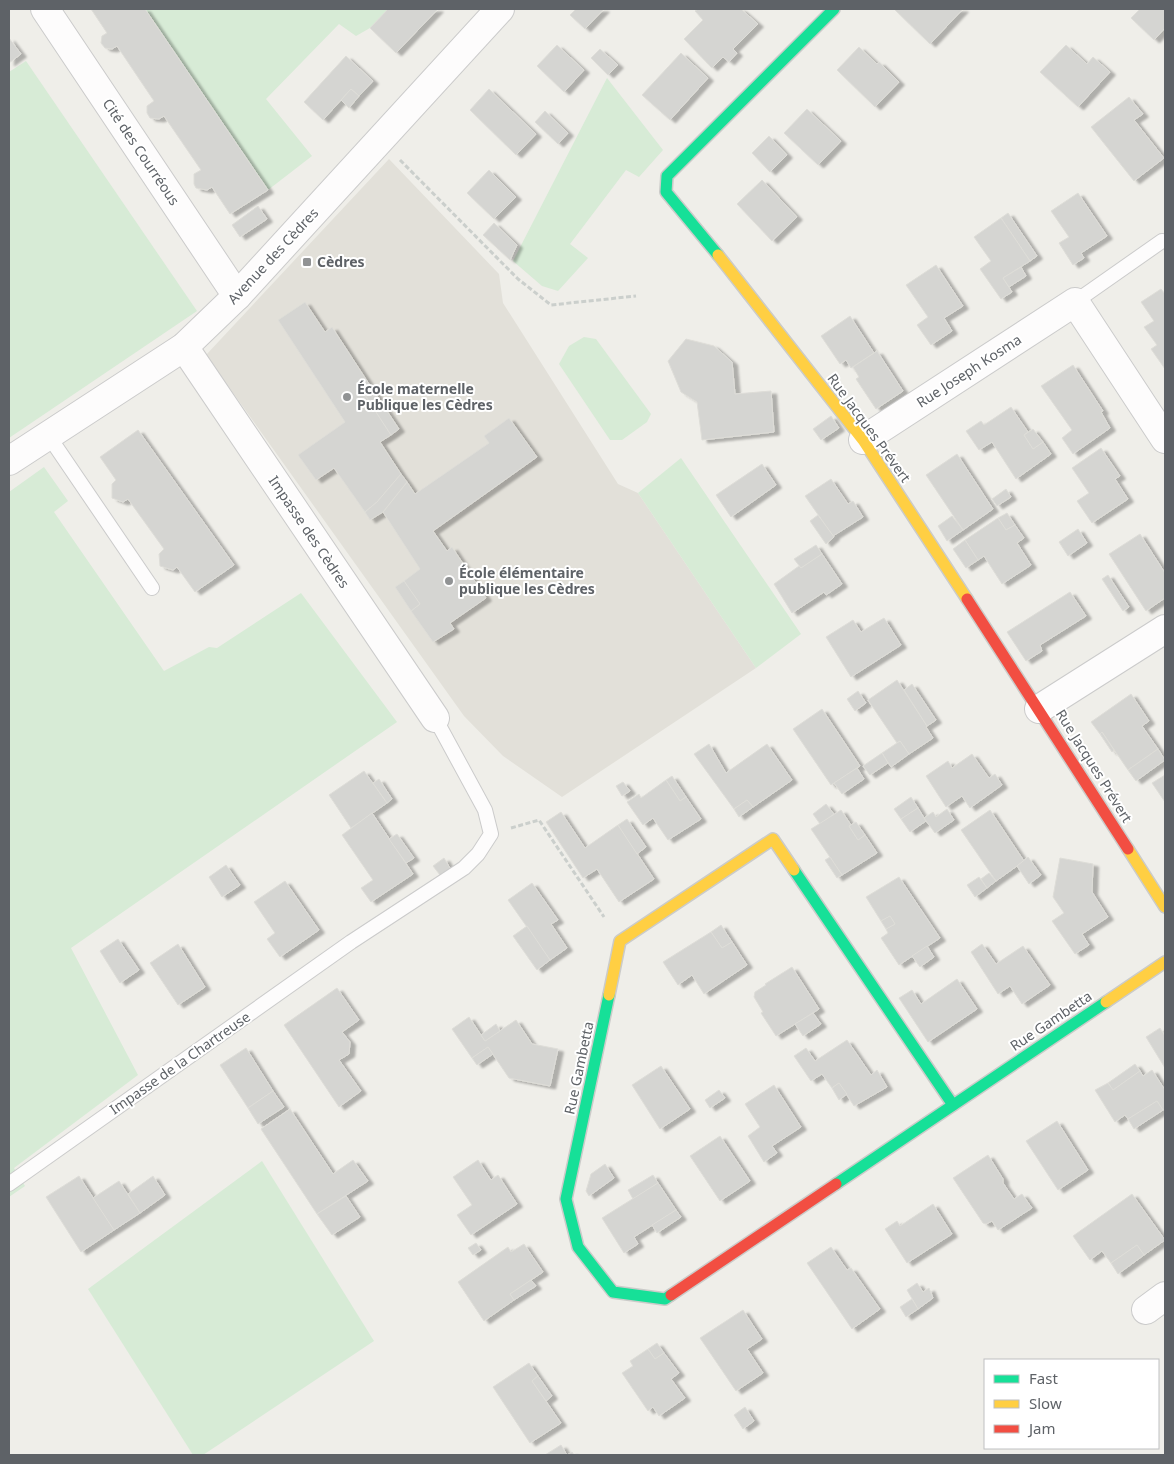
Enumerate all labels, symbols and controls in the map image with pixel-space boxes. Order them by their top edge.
street label: Cité des Courréous [99,95,184,209]
street label: Avenue des Cèdres [223,203,322,308]
place label: Cèdres [317,252,365,271]
marker: Cèdres [301,256,313,268]
street label: Rue Joseph Kosma [913,330,1025,412]
street label: Rue Jacques Prévert [823,369,915,486]
place label: École maternelle Publique les Cèdres [357,379,493,414]
marker: École maternelle Publique les Cèdres [341,391,353,403]
street label: Impasse des Cèdres [265,472,354,592]
place label: École élémentaire publique les Cèdres [459,563,595,598]
marker: École élémentaire publique les Cèdres [443,575,455,587]
street label: Rue Jacques Prévert [1052,705,1137,826]
street label: Rue Gambetta [1006,986,1095,1055]
street label: Impasse de la Chartreuse [106,1007,254,1118]
street label: Rue Gambetta [559,1020,598,1116]
legend [984,1359,1159,1449]
text: Fast [1029,1368,1058,1388]
text: Slow [1029,1393,1062,1413]
text: Jam [1027,1418,1056,1438]

